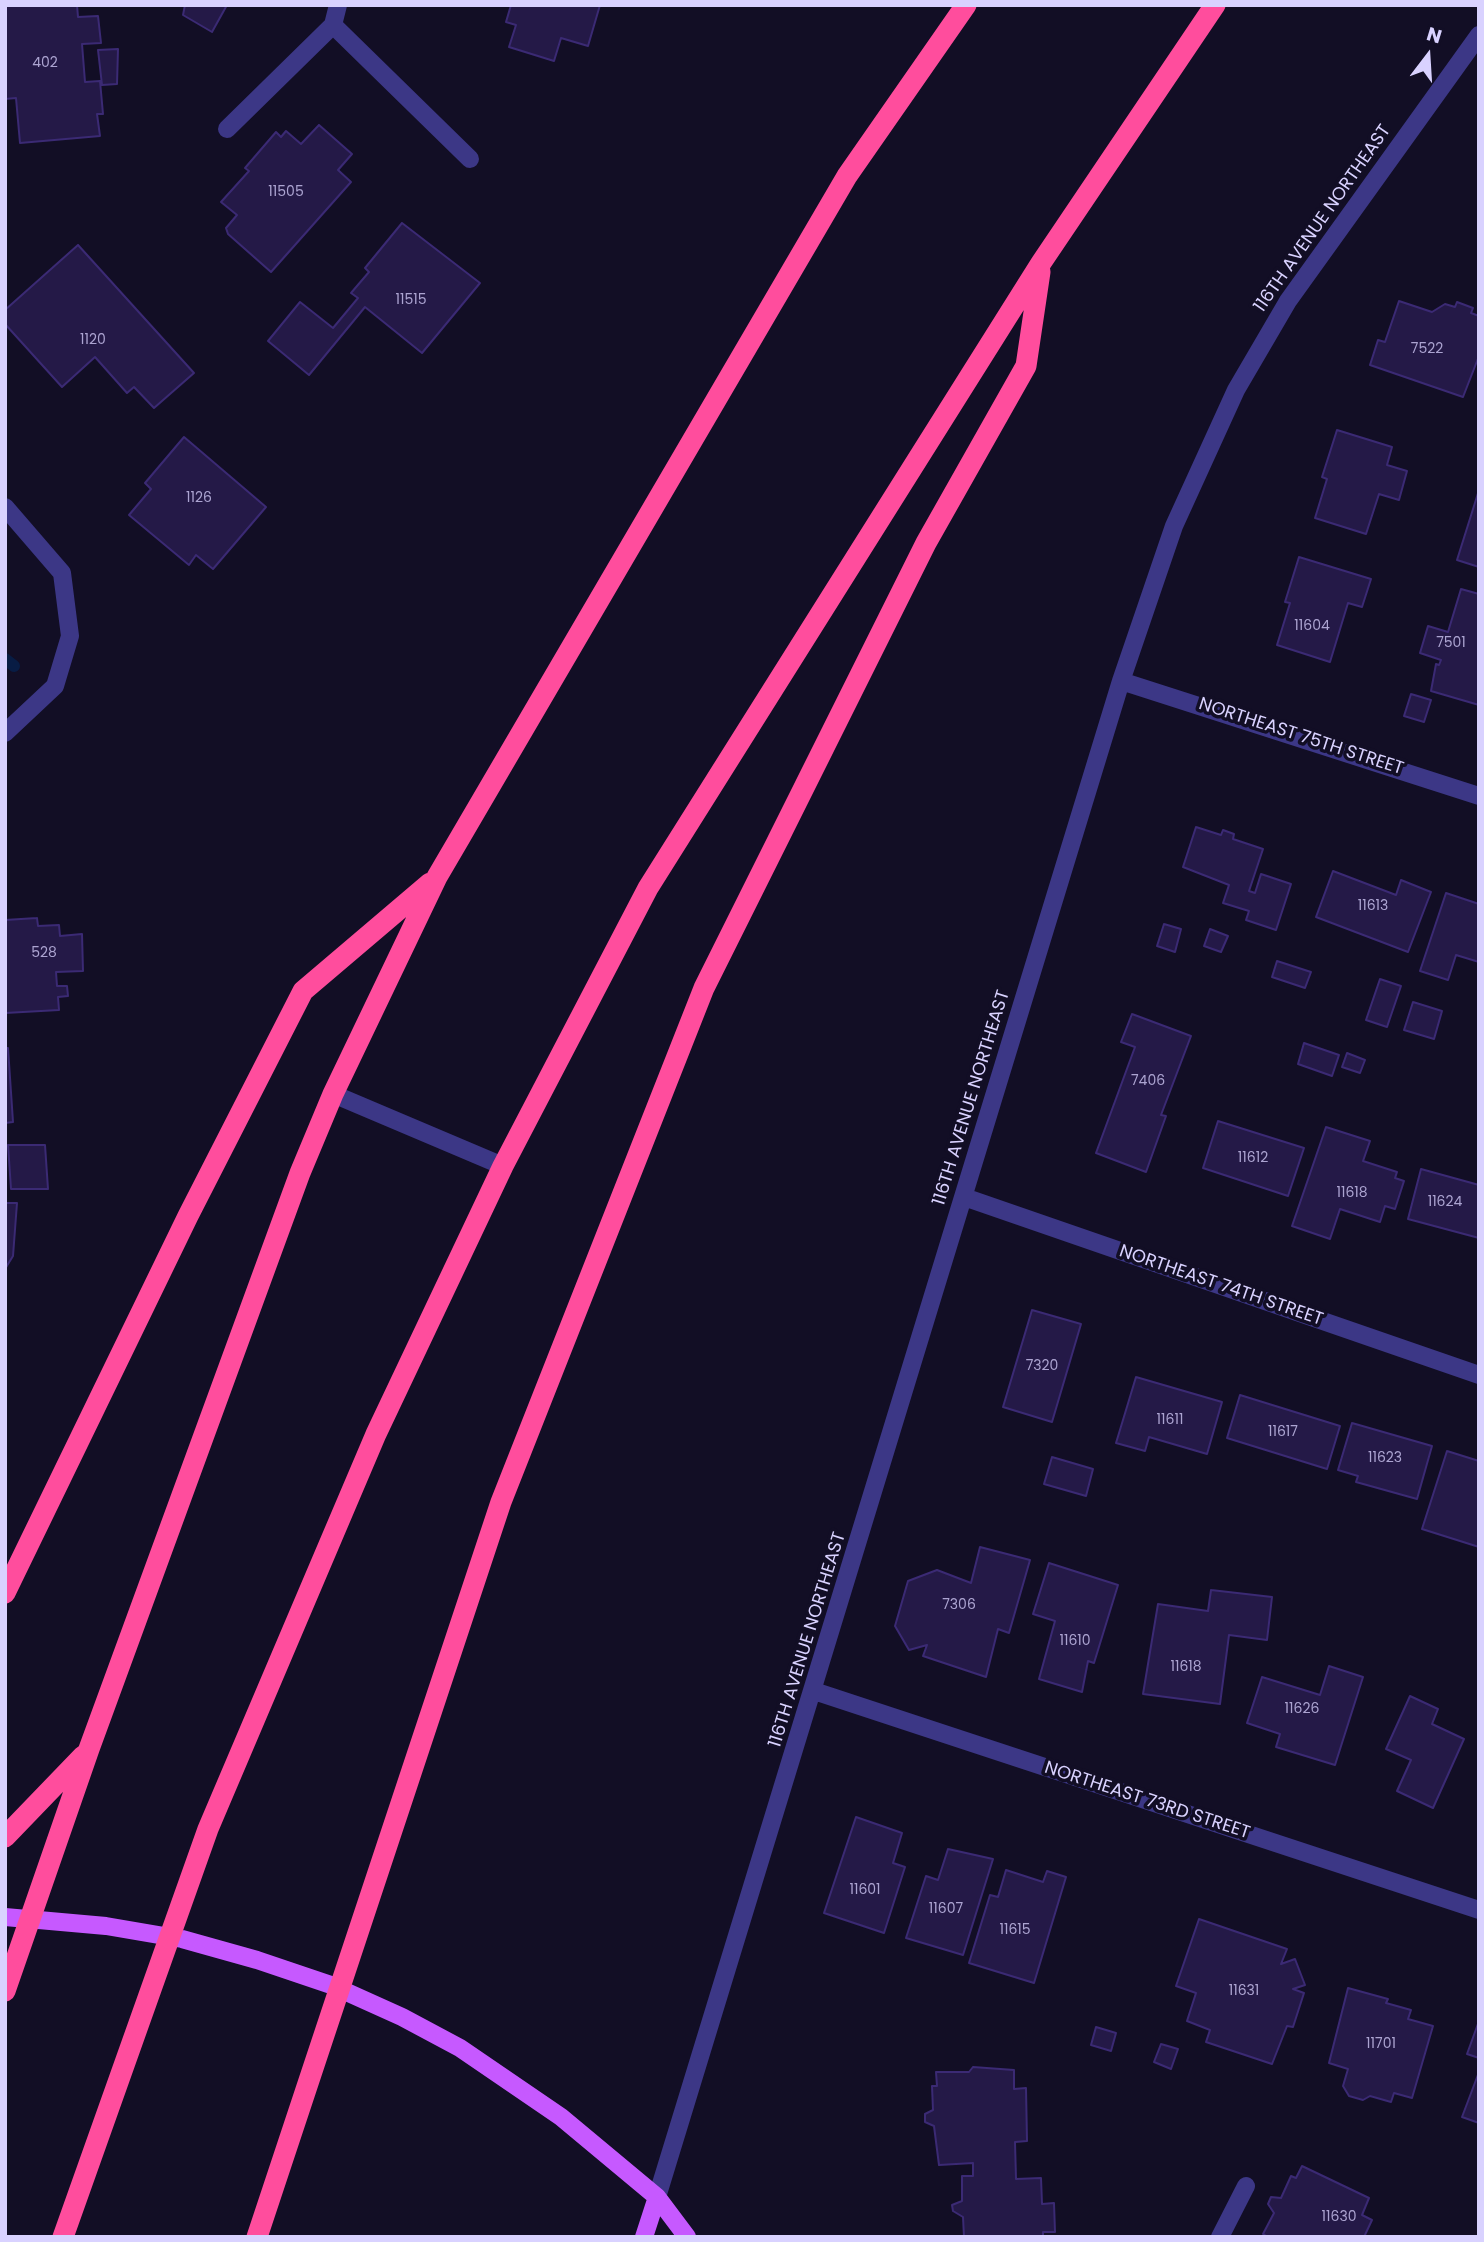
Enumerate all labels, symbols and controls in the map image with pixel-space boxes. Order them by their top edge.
text: N [1423,20,1445,50]
north arrow [1393,21,1463,91]
house number: 402 [32,55,58,71]
street label: 116TH AVENUE NORTHEAST [1250,121,1396,317]
house number: 11505 [268,184,304,200]
house number: 11515 [395,292,427,308]
house number: 1120 [80,332,106,348]
house number: 7522 [1411,341,1443,357]
house number: 1126 [186,490,212,506]
house number: 11604 [1294,618,1330,634]
house number: 7501 [1436,635,1466,651]
street label: NORTHEAST 75TH STREET [1196,694,1406,780]
house number: 11613 [1358,898,1388,914]
house number: 528 [31,945,57,961]
street label: 116TH AVENUE NORTHEAST [929,988,1015,1208]
house number: 7406 [1131,1073,1165,1089]
house number: 11612 [1238,1150,1268,1166]
house number: 11618 [1336,1185,1368,1201]
house number: 11624 [1428,1194,1462,1210]
street label: NORTHEAST 74TH STREET [1116,1241,1326,1331]
house number: 7320 [1026,1358,1058,1374]
house number: 11611 [1157,1412,1183,1428]
house number: 11617 [1268,1424,1298,1440]
house number: 11623 [1368,1450,1402,1466]
street label: 116TH AVENUE NORTHEAST [765,1530,851,1750]
house number: 7306 [942,1597,976,1613]
house number: 11610 [1059,1633,1091,1649]
house number: 11618 [1170,1659,1202,1675]
house number: 11626 [1285,1701,1319,1717]
street label: NORTHEAST 73RD STREET [1042,1758,1252,1844]
house number: 11601 [849,1882,881,1898]
house number: 11607 [929,1901,963,1917]
house number: 11615 [999,1922,1031,1938]
house number: 11631 [1229,1983,1259,1999]
house number: 11701 [1366,2036,1396,2052]
house number: 11630 [1322,2209,1356,2225]

